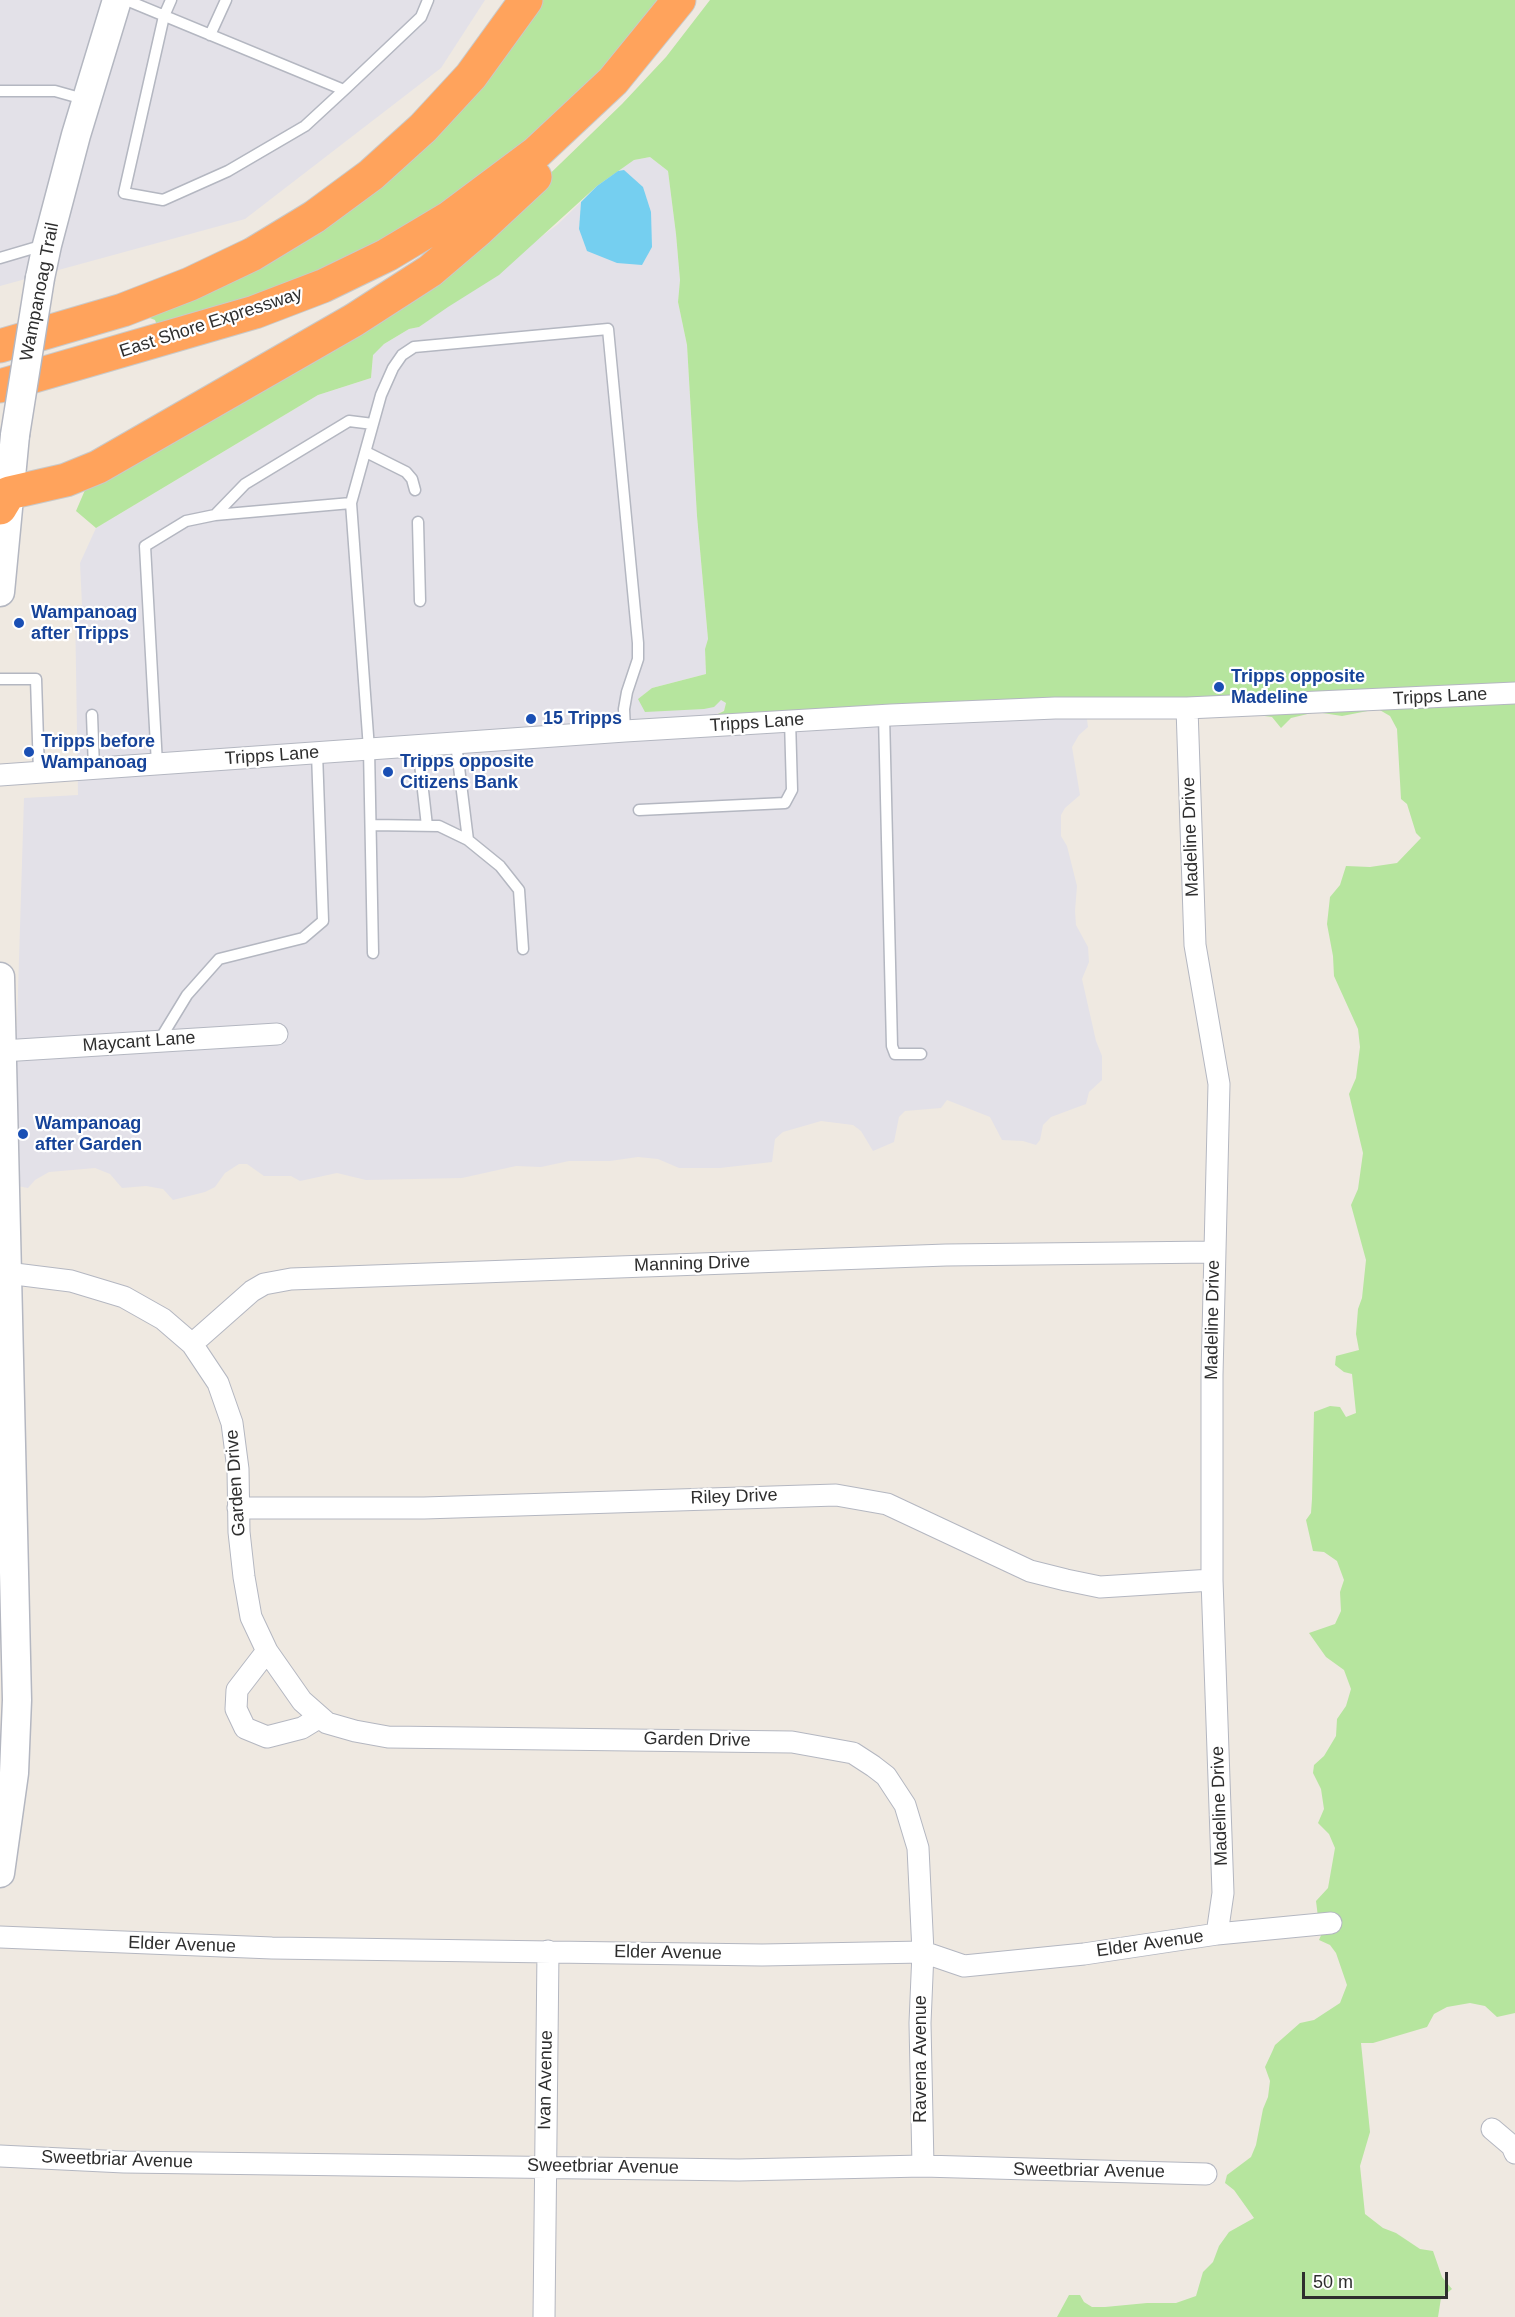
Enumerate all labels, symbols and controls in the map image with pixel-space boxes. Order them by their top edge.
street label: Wampanoag Trail [16,221,64,363]
street label: East Shore Expressway [117,283,305,363]
place label: Wampanoag after Tripps [31,602,137,644]
marker: Wampanoag after Tripps [12,616,26,630]
place label: Tripps opposite Madeline [1231,666,1365,708]
marker: Tripps opposite Madeline [1212,680,1226,694]
street label: Tripps Lane [1392,684,1488,710]
place label: 15 Tripps [543,708,622,730]
street label: Tripps Lane [709,709,805,737]
marker: 15 Tripps [524,712,538,726]
place label: Tripps before Wampanoag [41,731,155,774]
street label: Tripps Lane [224,742,320,770]
marker: Tripps before Wampanoag [22,745,36,759]
place label: Tripps opposite Citizens Bank [400,751,534,794]
marker: Tripps opposite Citizens Bank [381,765,395,779]
street label: Madeline Drive [1178,777,1204,897]
street label: Maycant Lane [82,1027,196,1057]
place label: Wampanoag after Garden [35,1113,142,1156]
marker: Wampanoag after Garden [16,1127,30,1141]
street label: Manning Drive [634,1251,750,1277]
street label: Madeline Drive [1201,1260,1225,1380]
street label: Garden Drive [221,1429,251,1537]
street label: Riley Drive [690,1485,778,1509]
street label: Garden Drive [643,1728,751,1752]
street label: Madeline Drive [1207,1746,1233,1866]
street label: Elder Avenue [1095,1926,1205,1962]
street label: Elder Avenue [128,1932,236,1958]
street label: Elder Avenue [614,1941,722,1965]
street label: Ravena Avenue [910,1995,932,2123]
street label: Ivan Avenue [534,2030,558,2130]
street label: Sweetbriar Avenue [41,2147,193,2173]
street label: Sweetbriar Avenue [527,2155,679,2179]
street label: Sweetbriar Avenue [1013,2159,1165,2183]
scale bar [1305,2260,1450,2298]
text: 50 m [1313,2272,1353,2292]

